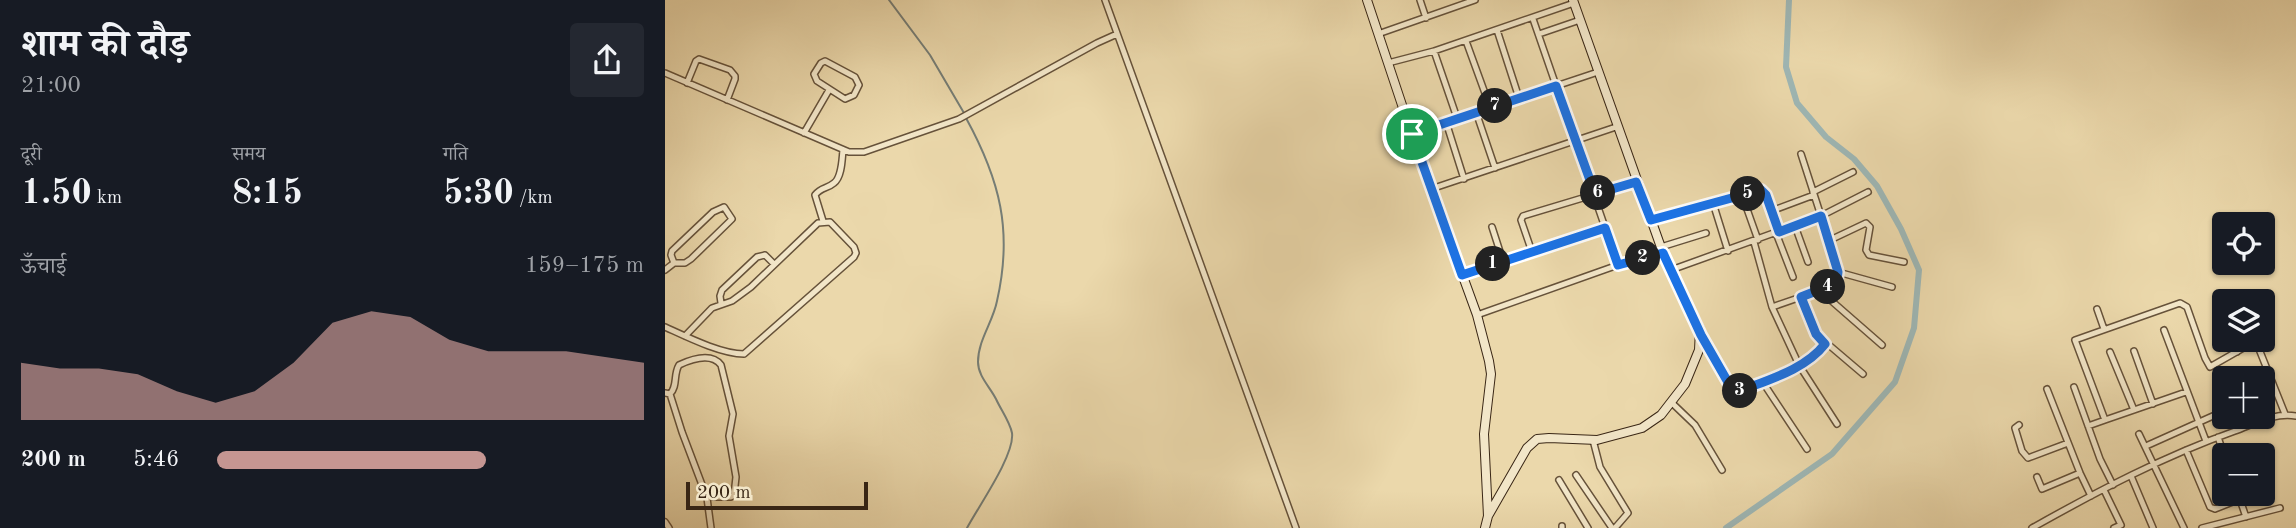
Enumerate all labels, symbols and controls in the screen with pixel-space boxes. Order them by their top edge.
button: share [570,23,644,97]
text: शाम की दौड़ [21,27,189,65]
text: 21:00 [21,74,81,97]
pin: 7 [1477,88,1513,124]
text: 7 [1489,96,1500,115]
pin [1382,104,1442,164]
icon: arrive [1393,115,1431,153]
text: दूरी [21,146,42,165]
text: समय [232,146,265,165]
text: गति [443,146,468,165]
text: 1.50 [21,176,92,211]
text: 8:15 [232,176,303,211]
text: 5:30 [443,176,514,211]
pin: 6 [1581,176,1615,210]
pin: 5 [1731,176,1765,212]
text: 6 [1592,183,1603,202]
text: 5 [1742,184,1753,203]
text: km [92,189,122,208]
text: /km [514,189,553,208]
map controls [2212,212,2275,506]
button: locate [2212,212,2275,275]
pin: 2 [1625,240,1661,276]
pin: 1 [1475,246,1511,282]
text: 2 [1637,248,1648,267]
text: 159–175 m [525,254,644,277]
text: 1 [1487,254,1498,273]
text: ऊँचाई [21,255,66,278]
pin: 4 [1811,270,1845,304]
text: 4 [1822,277,1833,296]
button: layers [2212,289,2275,352]
button: + [2212,366,2275,429]
pin: 3 [1723,374,1757,408]
text: 3 [1734,381,1745,400]
button: − [2212,443,2275,506]
text: 200 m [21,448,86,471]
text: 5:46 [133,448,179,471]
scale bar [686,479,868,511]
text: 200 m [697,484,750,503]

